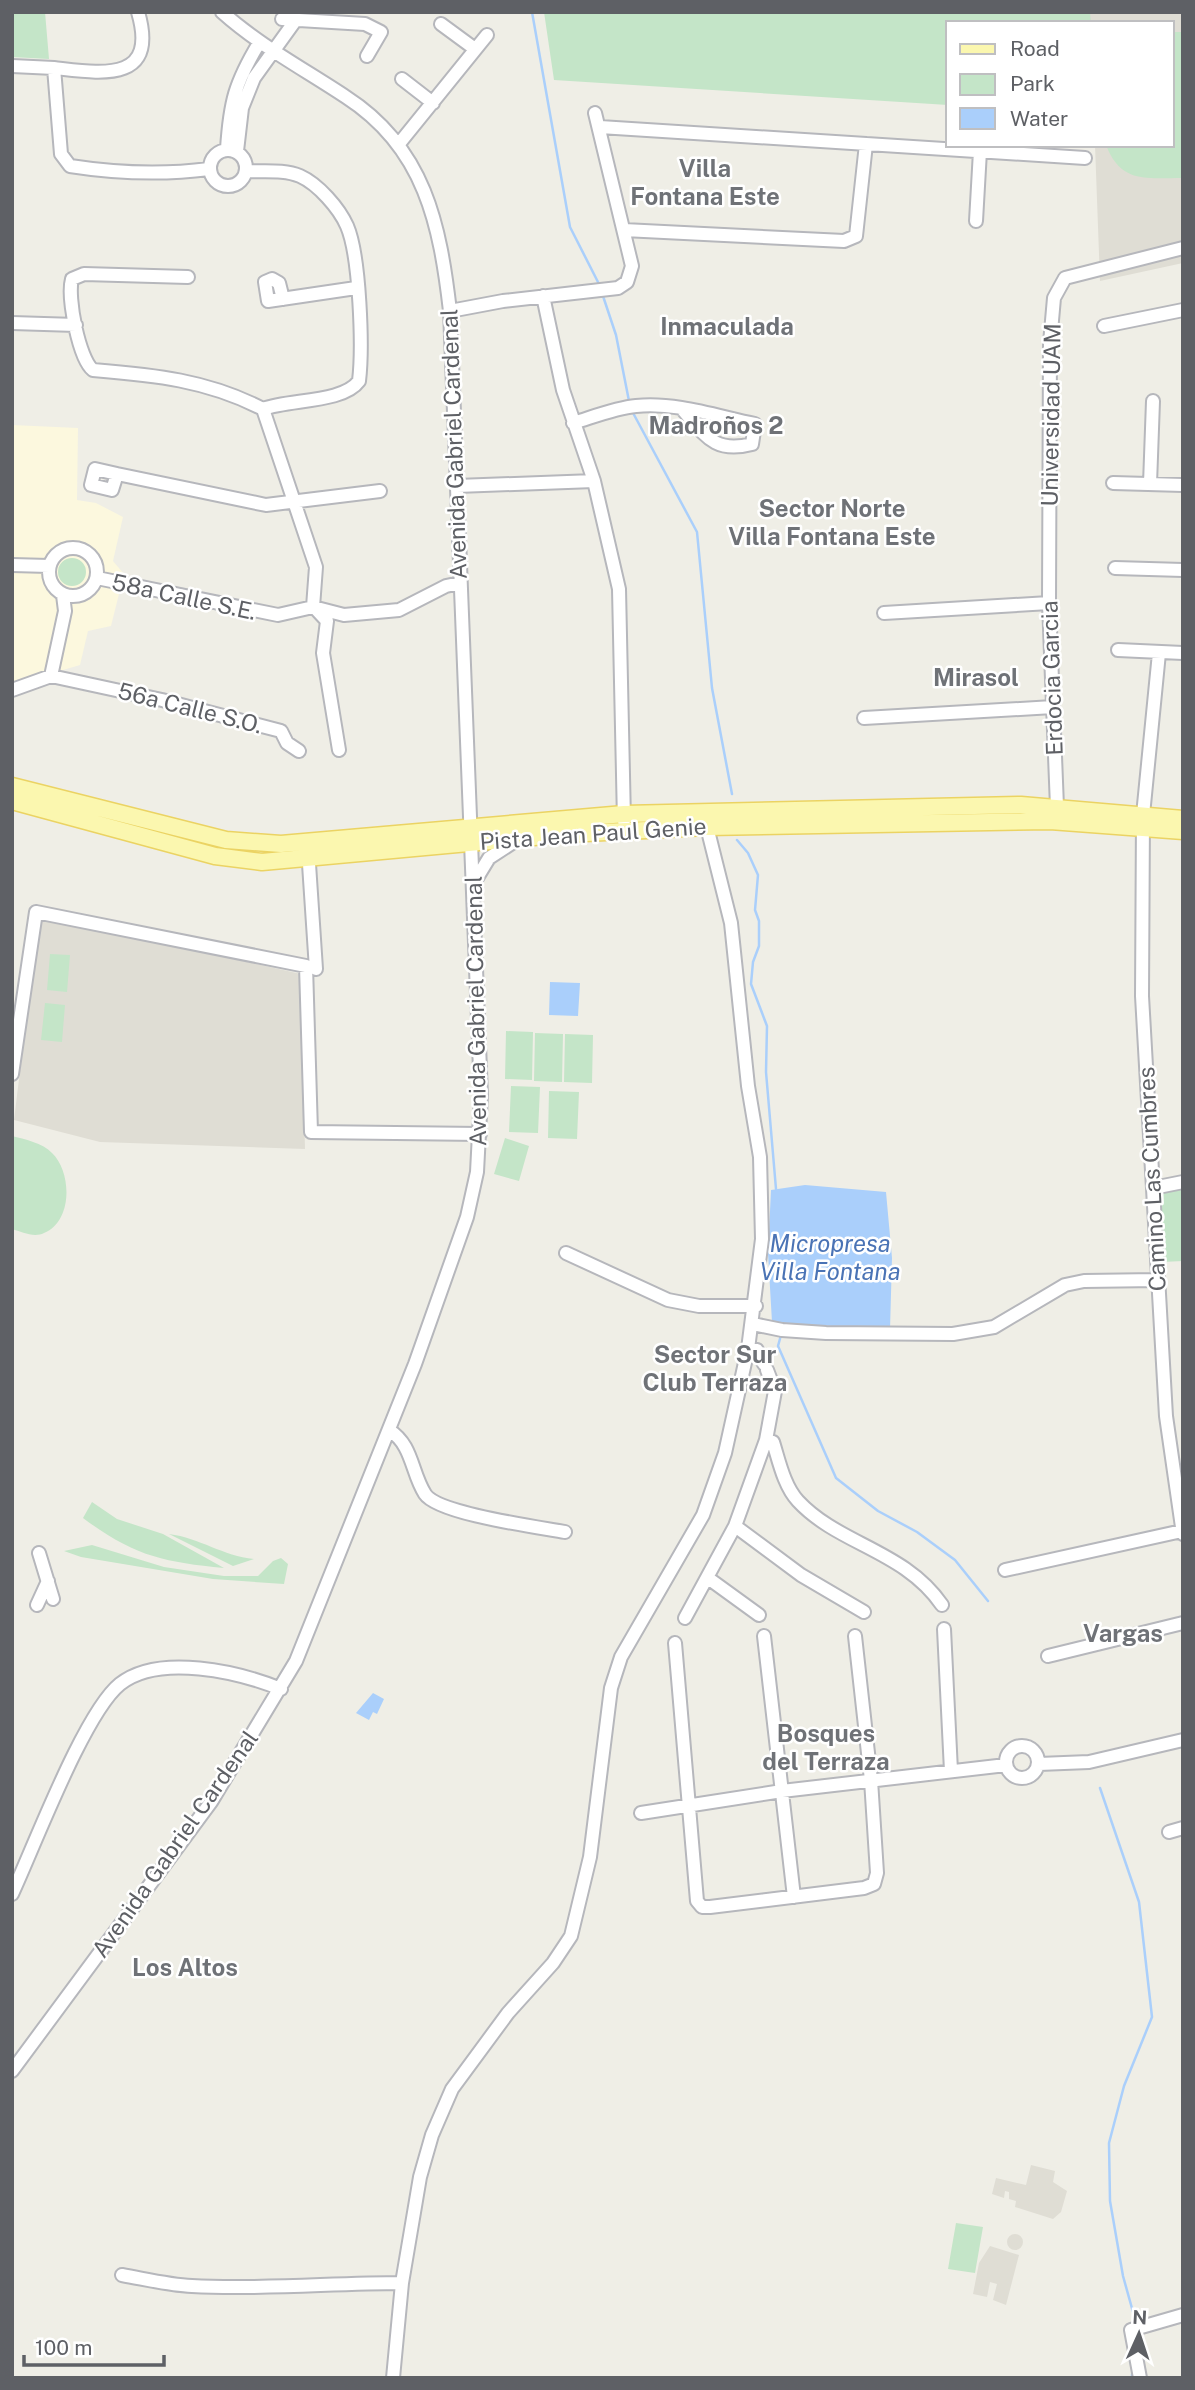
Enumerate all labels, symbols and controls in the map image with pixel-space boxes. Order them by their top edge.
legend [946,21,1174,147]
text: Road [1010,36,1060,61]
text: Park [1010,71,1055,96]
text: Water [1010,106,1068,131]
district label: Villa Fontana Este [630,154,780,210]
street label: Avenida Gabriel Cardenal [435,308,472,580]
district label: Inmaculada [660,312,794,340]
street label: Universidad UAM [1035,323,1066,507]
district label: Madroños 2 [648,411,784,439]
district label: Sector Norte Villa Fontana Este [728,494,936,550]
street label: 58a Calle S.E. [109,568,259,625]
street label: Erdocia Garcia [1035,600,1068,756]
district label: Mirasol [933,663,1019,691]
street label: 56a Calle S.O. [115,677,265,738]
street label: Pista Jean Paul Genie [479,812,707,855]
street label: Avenida Gabriel Cardenal [460,875,491,1147]
street label: Camino Las Cumbres [1132,1066,1171,1292]
water label: Micropresa Villa Fontana [760,1229,900,1285]
district label: Sector Sur Club Terraza [643,1340,787,1396]
district label: Vargas [1083,1619,1163,1647]
district label: Bosques del Terraza [762,1719,890,1775]
street label: Avenida Gabriel Cardenal [86,1725,263,1962]
district label: Los Altos [132,1953,238,1981]
north arrow [1104,2299,1174,2369]
text: N [1132,2306,1148,2328]
scale bar [24,2324,164,2368]
text: 100 m [35,2335,92,2360]

